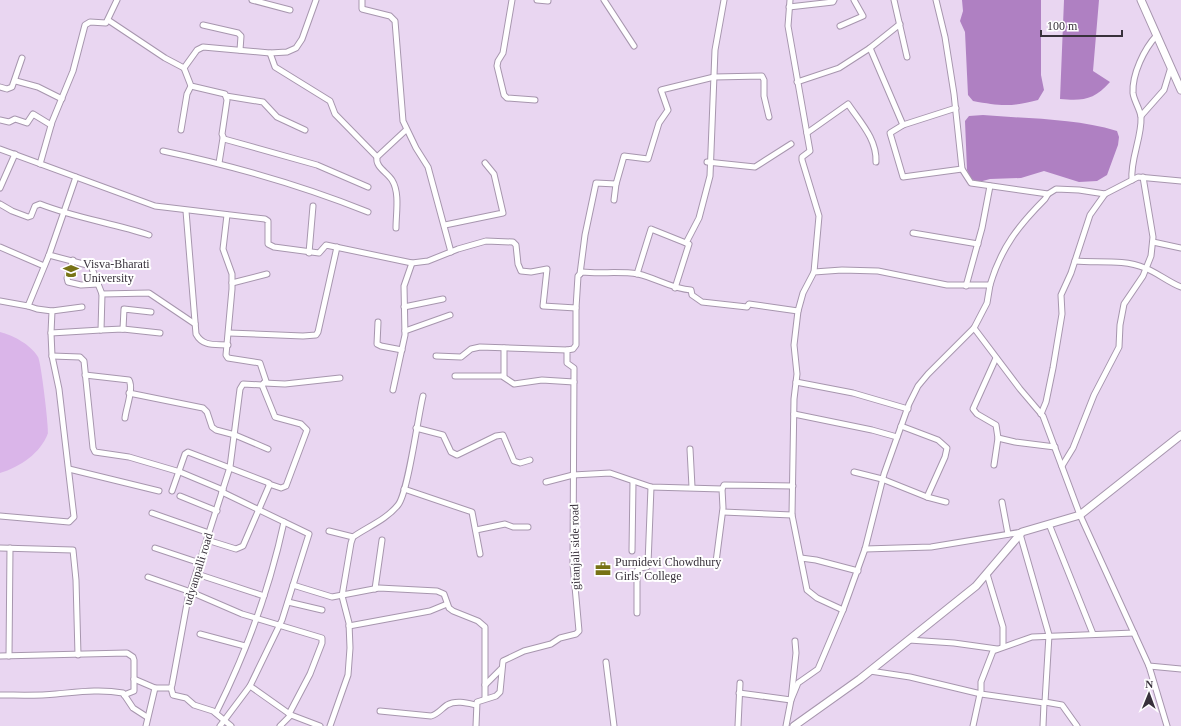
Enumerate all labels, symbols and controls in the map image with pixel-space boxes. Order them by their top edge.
scale bar [1041,12,1122,38]
text: 100 m [1047,19,1078,33]
place label: Visva-Bharati University [83,257,150,285]
school or university icon: Visva-Bharati University [62,262,80,280]
street label: gitanjali side road [567,504,583,590]
street label: udyanpalli road [180,531,216,607]
place label: Purnidevi Chowdhury Girls' College [615,555,721,583]
office icon: Purnidevi Chowdhury Girls' College [594,560,612,578]
north arrow [1129,674,1169,714]
text: N [1145,678,1153,690]

